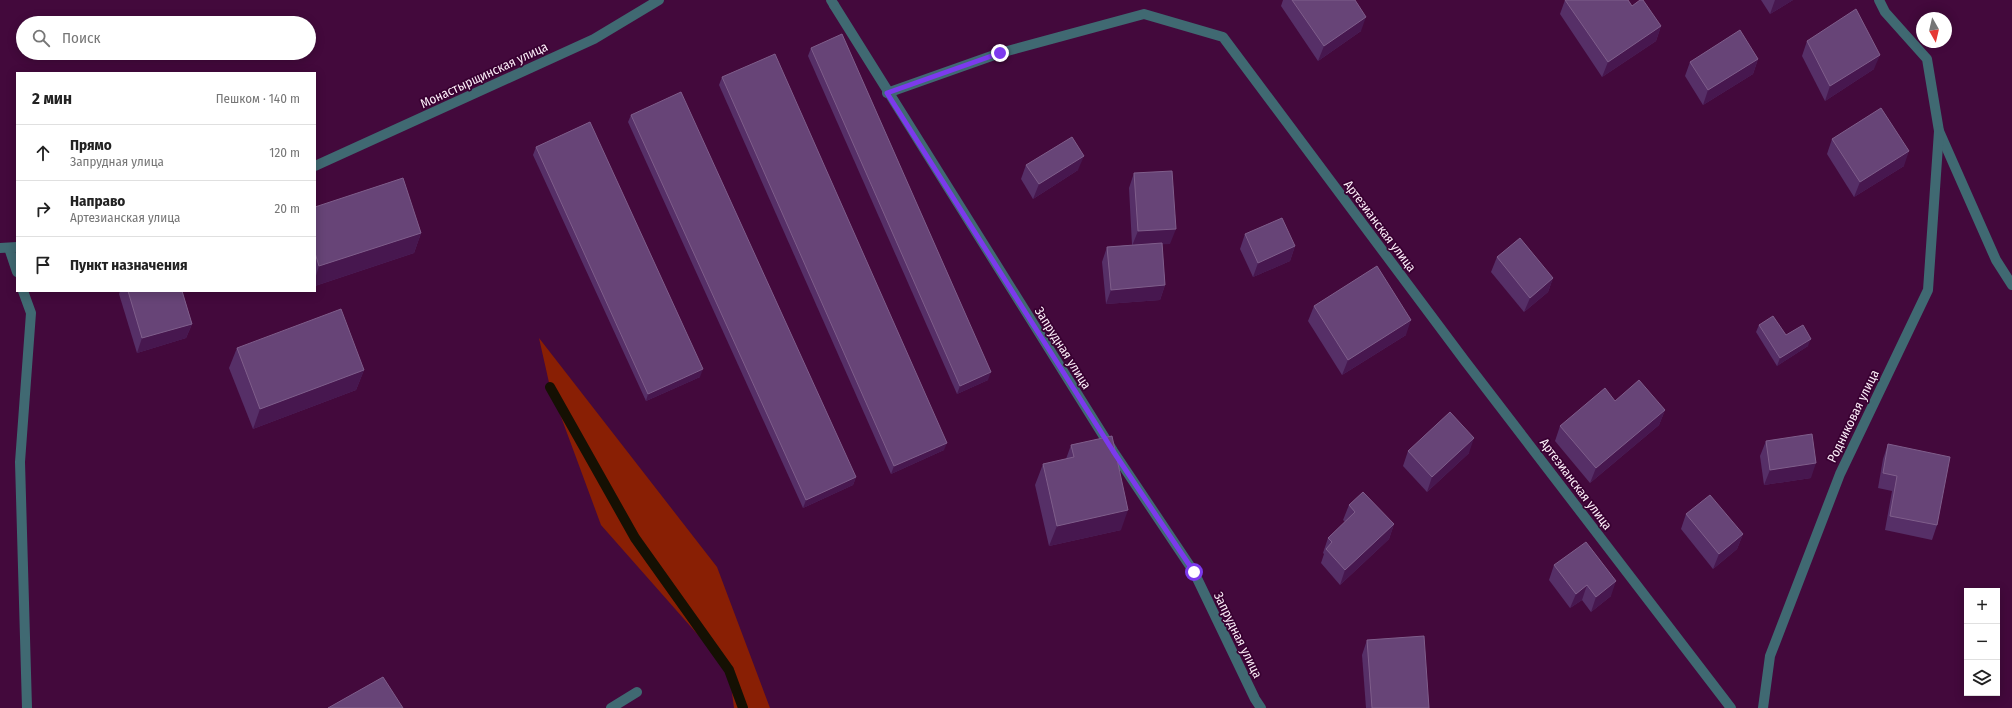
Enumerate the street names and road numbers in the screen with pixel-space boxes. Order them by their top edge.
street label: Монастырщинская улица [418,39,550,111]
street label: Артезианская улица [1341,177,1419,275]
street label: Запрудная улица [1032,304,1094,392]
street label: Родниковая улица [1824,367,1882,465]
street label: Артезианская улица [1537,435,1615,533]
street label: Запрудная улица [1211,590,1265,680]

